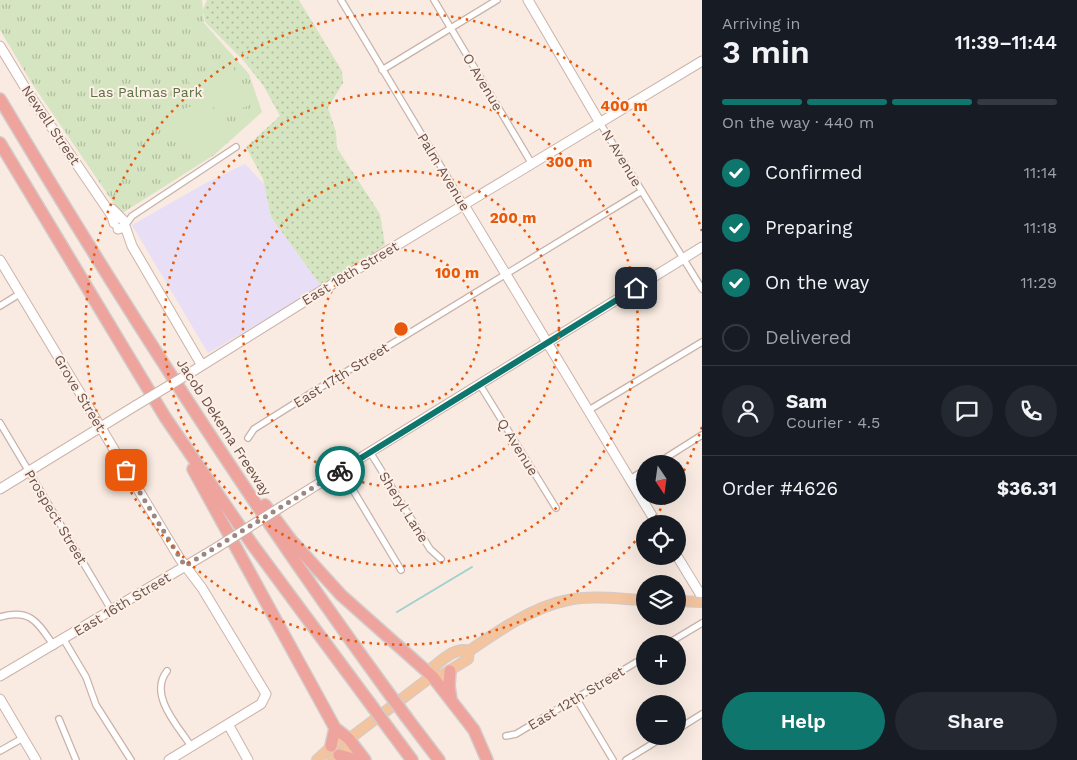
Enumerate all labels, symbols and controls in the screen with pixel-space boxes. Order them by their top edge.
text: Arriving in [722,14,800,33]
text: 11:39–11:44 [955,31,1057,54]
text: 3 min [722,33,810,71]
street label: O Avenue [460,50,506,114]
street label: Newell Street [18,82,84,168]
park label: Las Palmas Park [90,84,202,100]
text: 400 m [600,97,648,115]
text: On the way · 440 m [722,113,874,132]
street label: N Avenue [599,126,645,190]
street label: Palm Avenue [415,130,473,214]
text: 300 m [546,153,592,171]
icon: check [722,159,750,187]
text: Confirmed [765,161,862,184]
text: 11:14 [1024,163,1057,182]
text: 200 m [490,209,536,227]
icon: check [722,214,750,242]
text: Preparing [765,216,852,239]
text: 11:18 [1024,218,1057,237]
street label: East 18th Street [299,238,401,308]
text: 100 m [435,264,479,282]
pin [615,267,657,309]
icon: check [722,269,750,297]
text: On the way [765,271,869,294]
text: 11:29 [1021,273,1057,292]
icon: home [622,274,650,302]
centre of rings [392,320,410,338]
text: Delivered [765,326,852,349]
street label: East 17th Street [290,339,392,411]
street label: Grove Street [51,352,109,434]
street label: Jacob Dekema Freeway [174,355,275,499]
button: person [722,385,774,437]
button: chat [941,385,993,437]
button: phone [1005,385,1057,437]
text: Sam [786,390,827,413]
text: Courier · 4.5 [786,413,880,432]
street label: Q Avenue [494,416,542,478]
courier [315,446,365,496]
pin [105,449,147,491]
north arrow [636,455,686,505]
map controls [636,455,686,745]
icon: bag [112,456,140,484]
icon: bike [326,457,354,485]
street label: Prospect Street [22,467,91,567]
street label: Sheryl Lane [376,469,432,545]
text: Order #4626 [722,477,838,500]
text: $36.31 [997,477,1057,500]
button: locate [636,515,686,565]
street label: East 16th Street [71,569,173,639]
button: layers [636,575,686,625]
button: + [636,635,686,685]
street label: East 12th Street [525,663,627,733]
button: Help [722,692,885,750]
button: Share [895,692,1057,750]
button: − [636,695,686,745]

